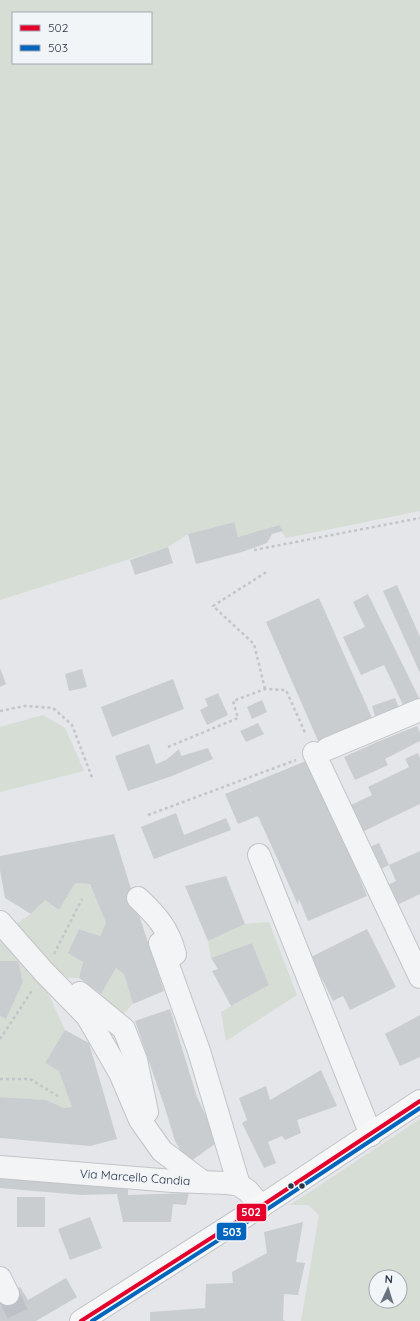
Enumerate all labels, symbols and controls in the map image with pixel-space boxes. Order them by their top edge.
legend [12,12,152,64]
text: 502 [48,20,69,35]
text: 503 [48,40,68,55]
street label: Via Marcello Candia [79,1166,191,1188]
unlabelled marker [286,1181,296,1191]
unlabelled marker [297,1181,307,1191]
line badge: 502 [236,1203,267,1222]
text: 502 [241,1205,261,1219]
line badge: 503 [216,1222,247,1241]
text: 503 [223,1225,242,1239]
north arrow [368,1269,408,1309]
text: N [384,1272,393,1286]

